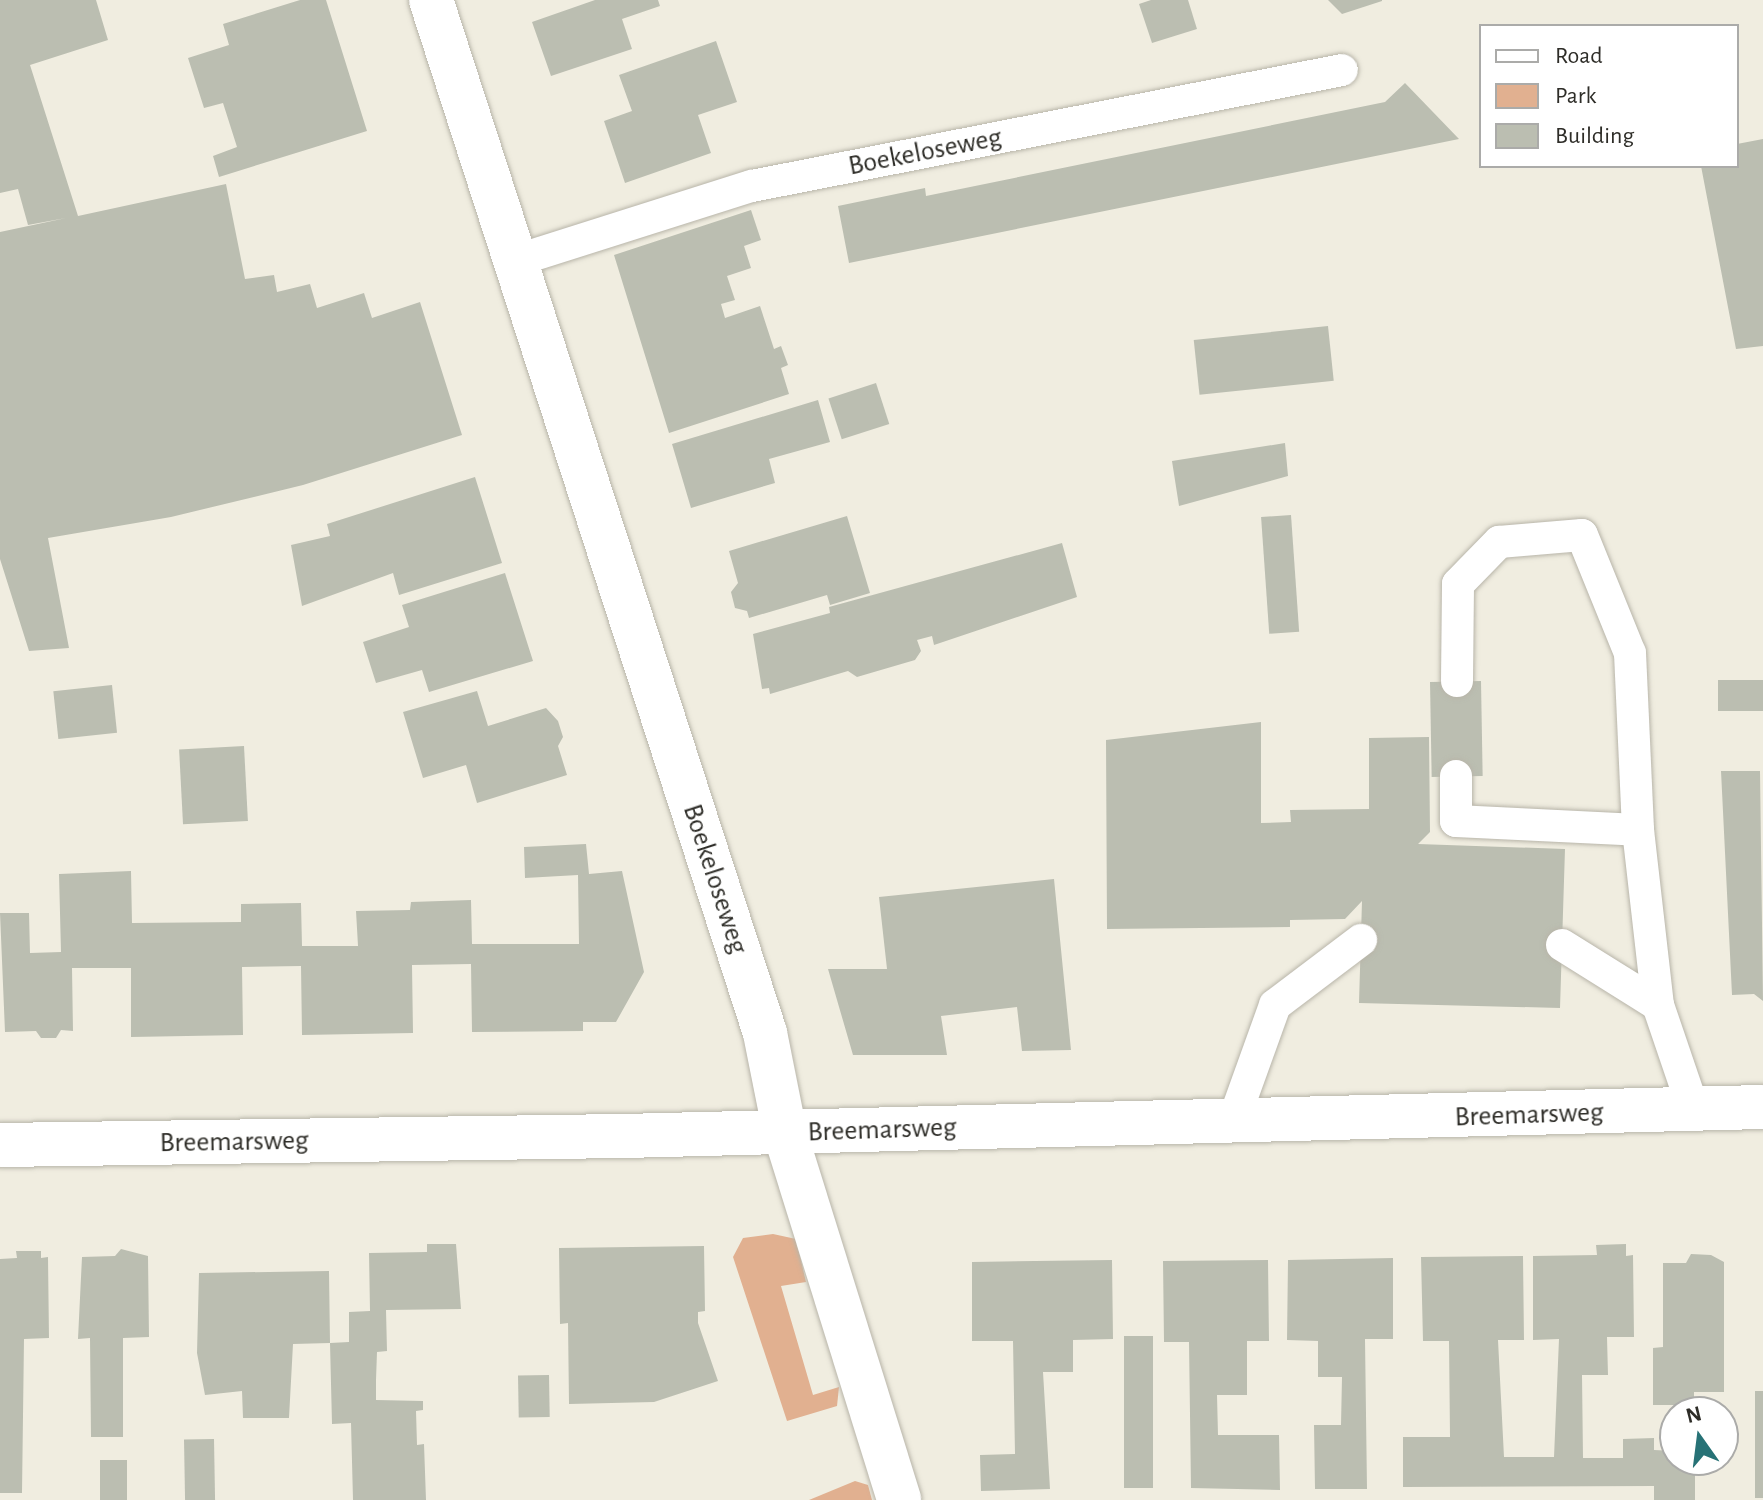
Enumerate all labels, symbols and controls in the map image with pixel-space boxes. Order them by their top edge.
legend [1479,24,1739,168]
text: Road [1555,44,1603,68]
text: Park [1555,84,1596,108]
street label: Boekeloseweg [846,121,1004,183]
text: Building [1555,124,1634,148]
street label: Boekeloseweg [675,800,755,958]
street label: Breemarsweg [1454,1096,1604,1134]
street label: Breemarsweg [807,1111,957,1149]
street label: Breemarsweg [159,1124,309,1160]
north arrow [1659,1396,1739,1476]
text: N [1684,1402,1704,1427]

